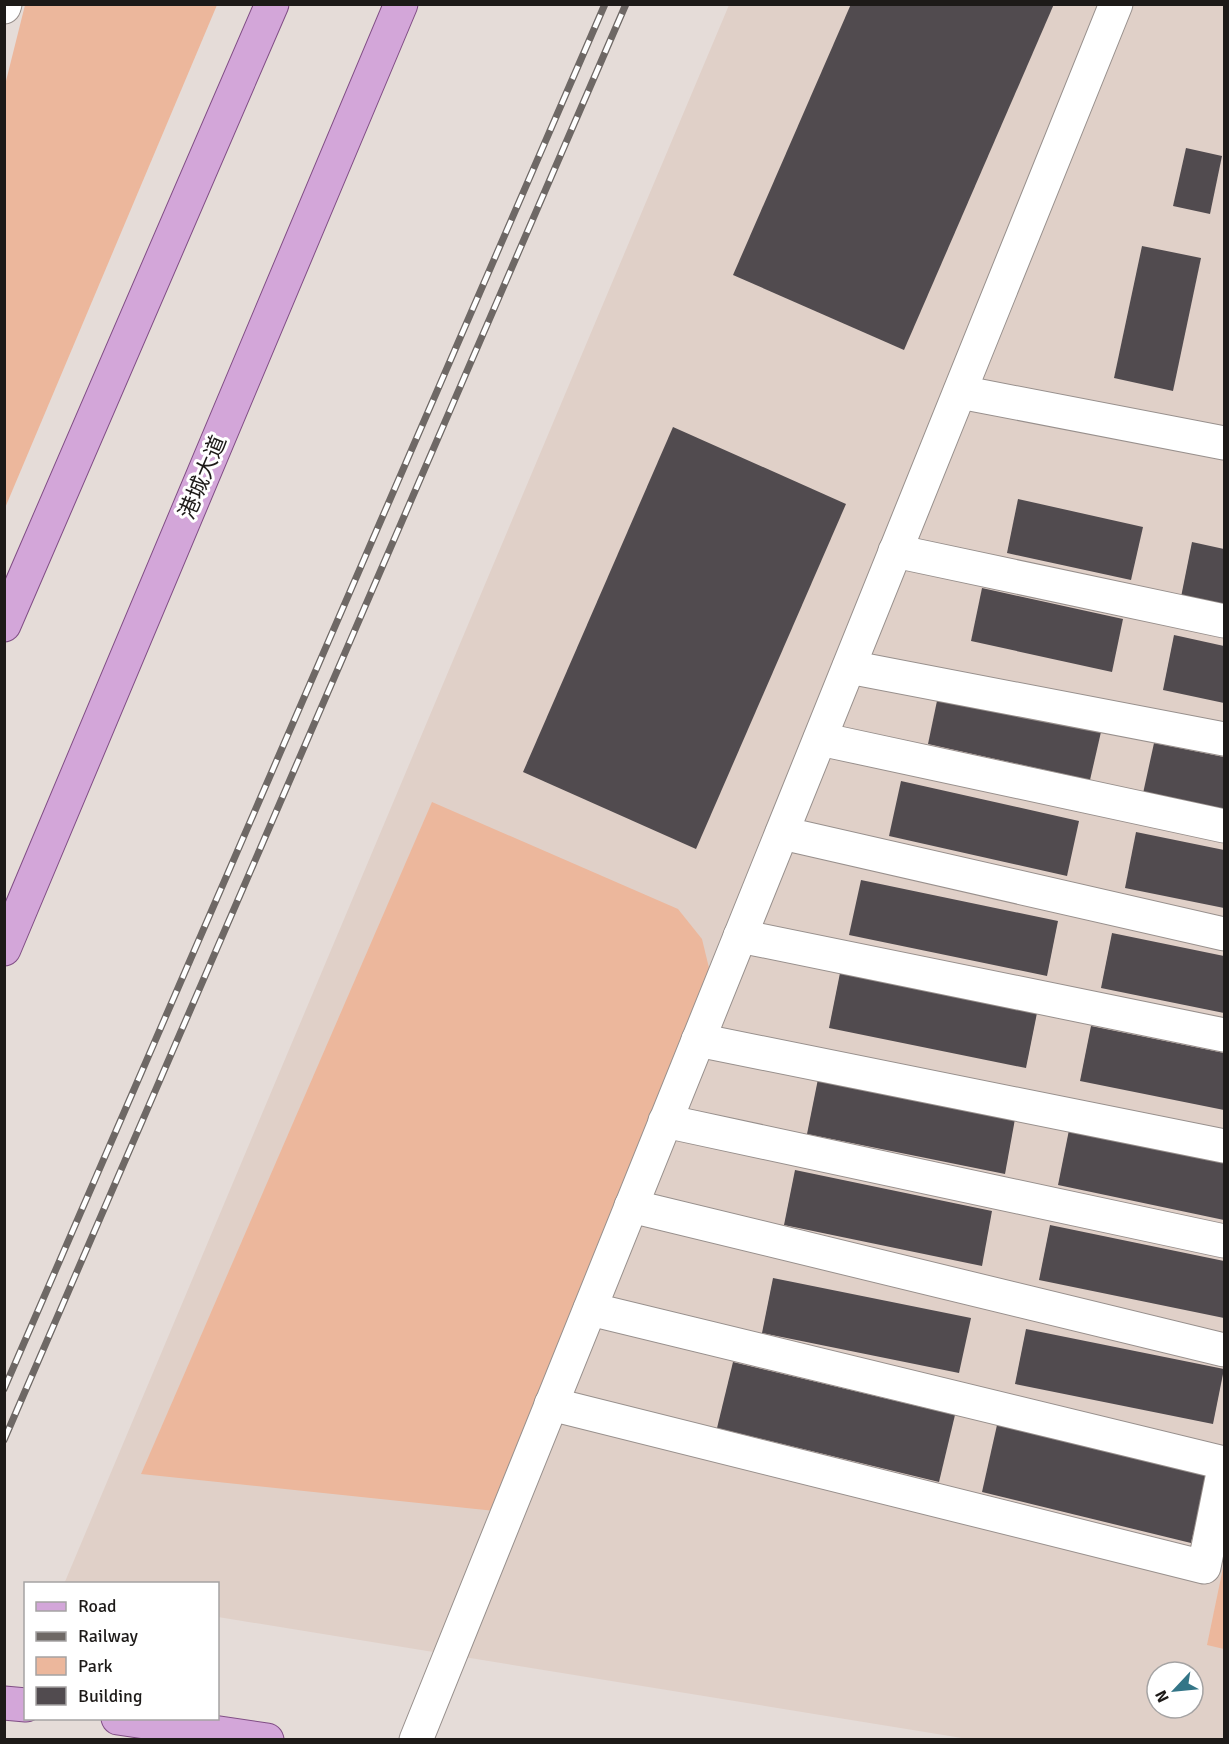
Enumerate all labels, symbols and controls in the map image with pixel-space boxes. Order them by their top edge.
street label: 港城大道 [173,431,232,523]
legend [24,1582,219,1720]
text: Road [78,1595,117,1617]
text: Railway [78,1625,139,1647]
text: Park [78,1655,113,1677]
north arrow [1145,1660,1205,1720]
text: Building [78,1685,142,1707]
text: N [1151,1687,1174,1706]

